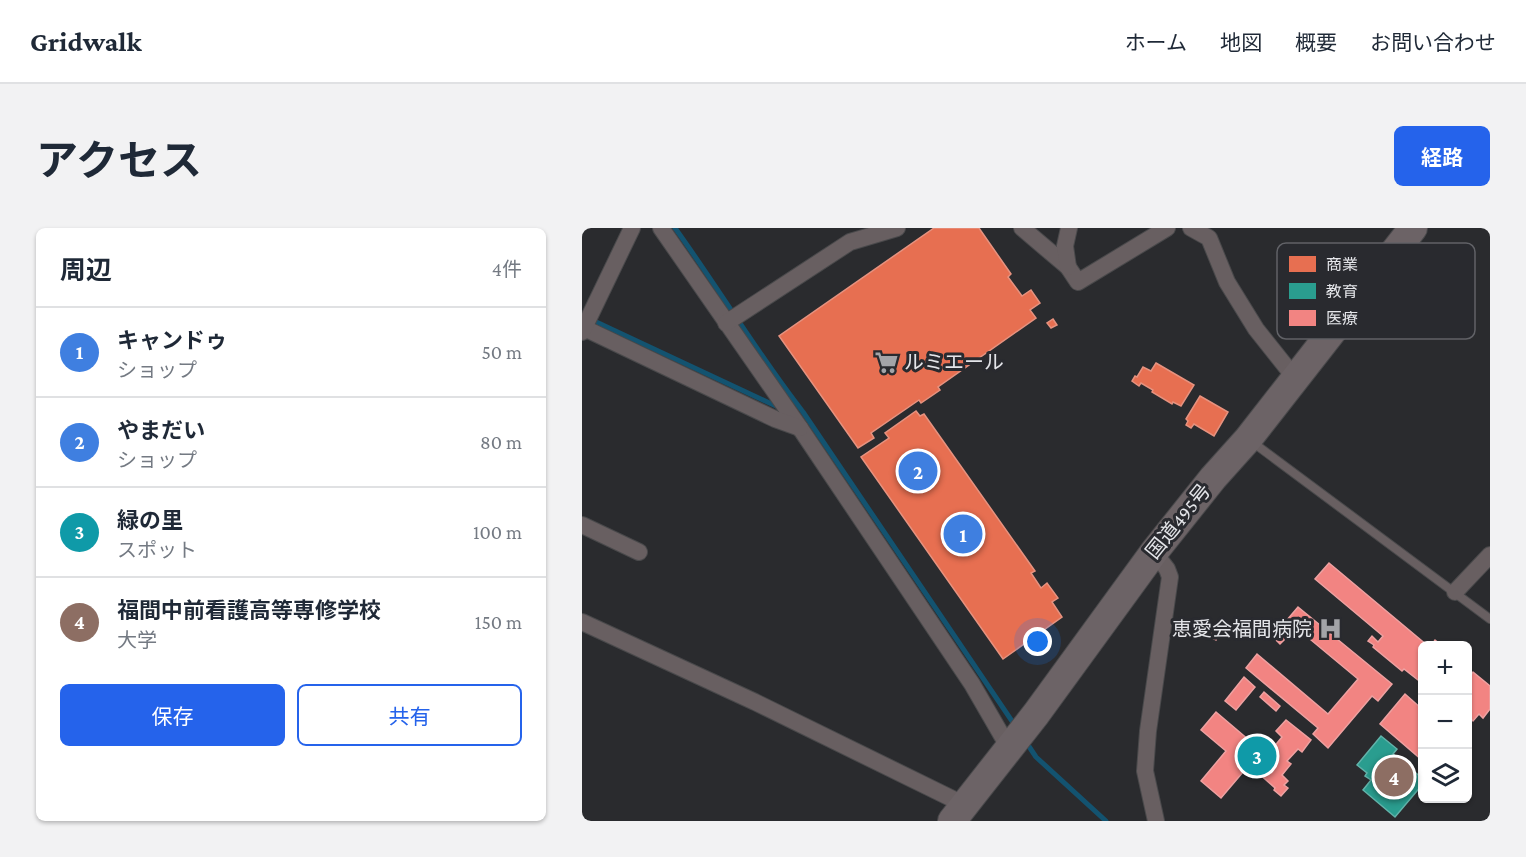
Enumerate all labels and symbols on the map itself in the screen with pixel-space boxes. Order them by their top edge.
legend [1277,243,1475,339]
text: 商業 [1326,256,1358,273]
text: 教育 [1326,283,1358,300]
text: 医療 [1326,310,1358,327]
supermarket icon: ルミエール [873,349,899,375]
place label: ルミエール [904,351,1004,373]
pin: 2 [898,448,938,494]
street label: 国道495号 [1141,479,1215,563]
pin: 1 [944,512,982,556]
hospital icon: 恵愛会福間病院 [1317,616,1343,642]
place label: 恵愛会福間病院 [1172,618,1312,640]
your location [1023,627,1052,656]
pin: 3 [1238,734,1276,778]
pin: 4 [1374,754,1414,800]

